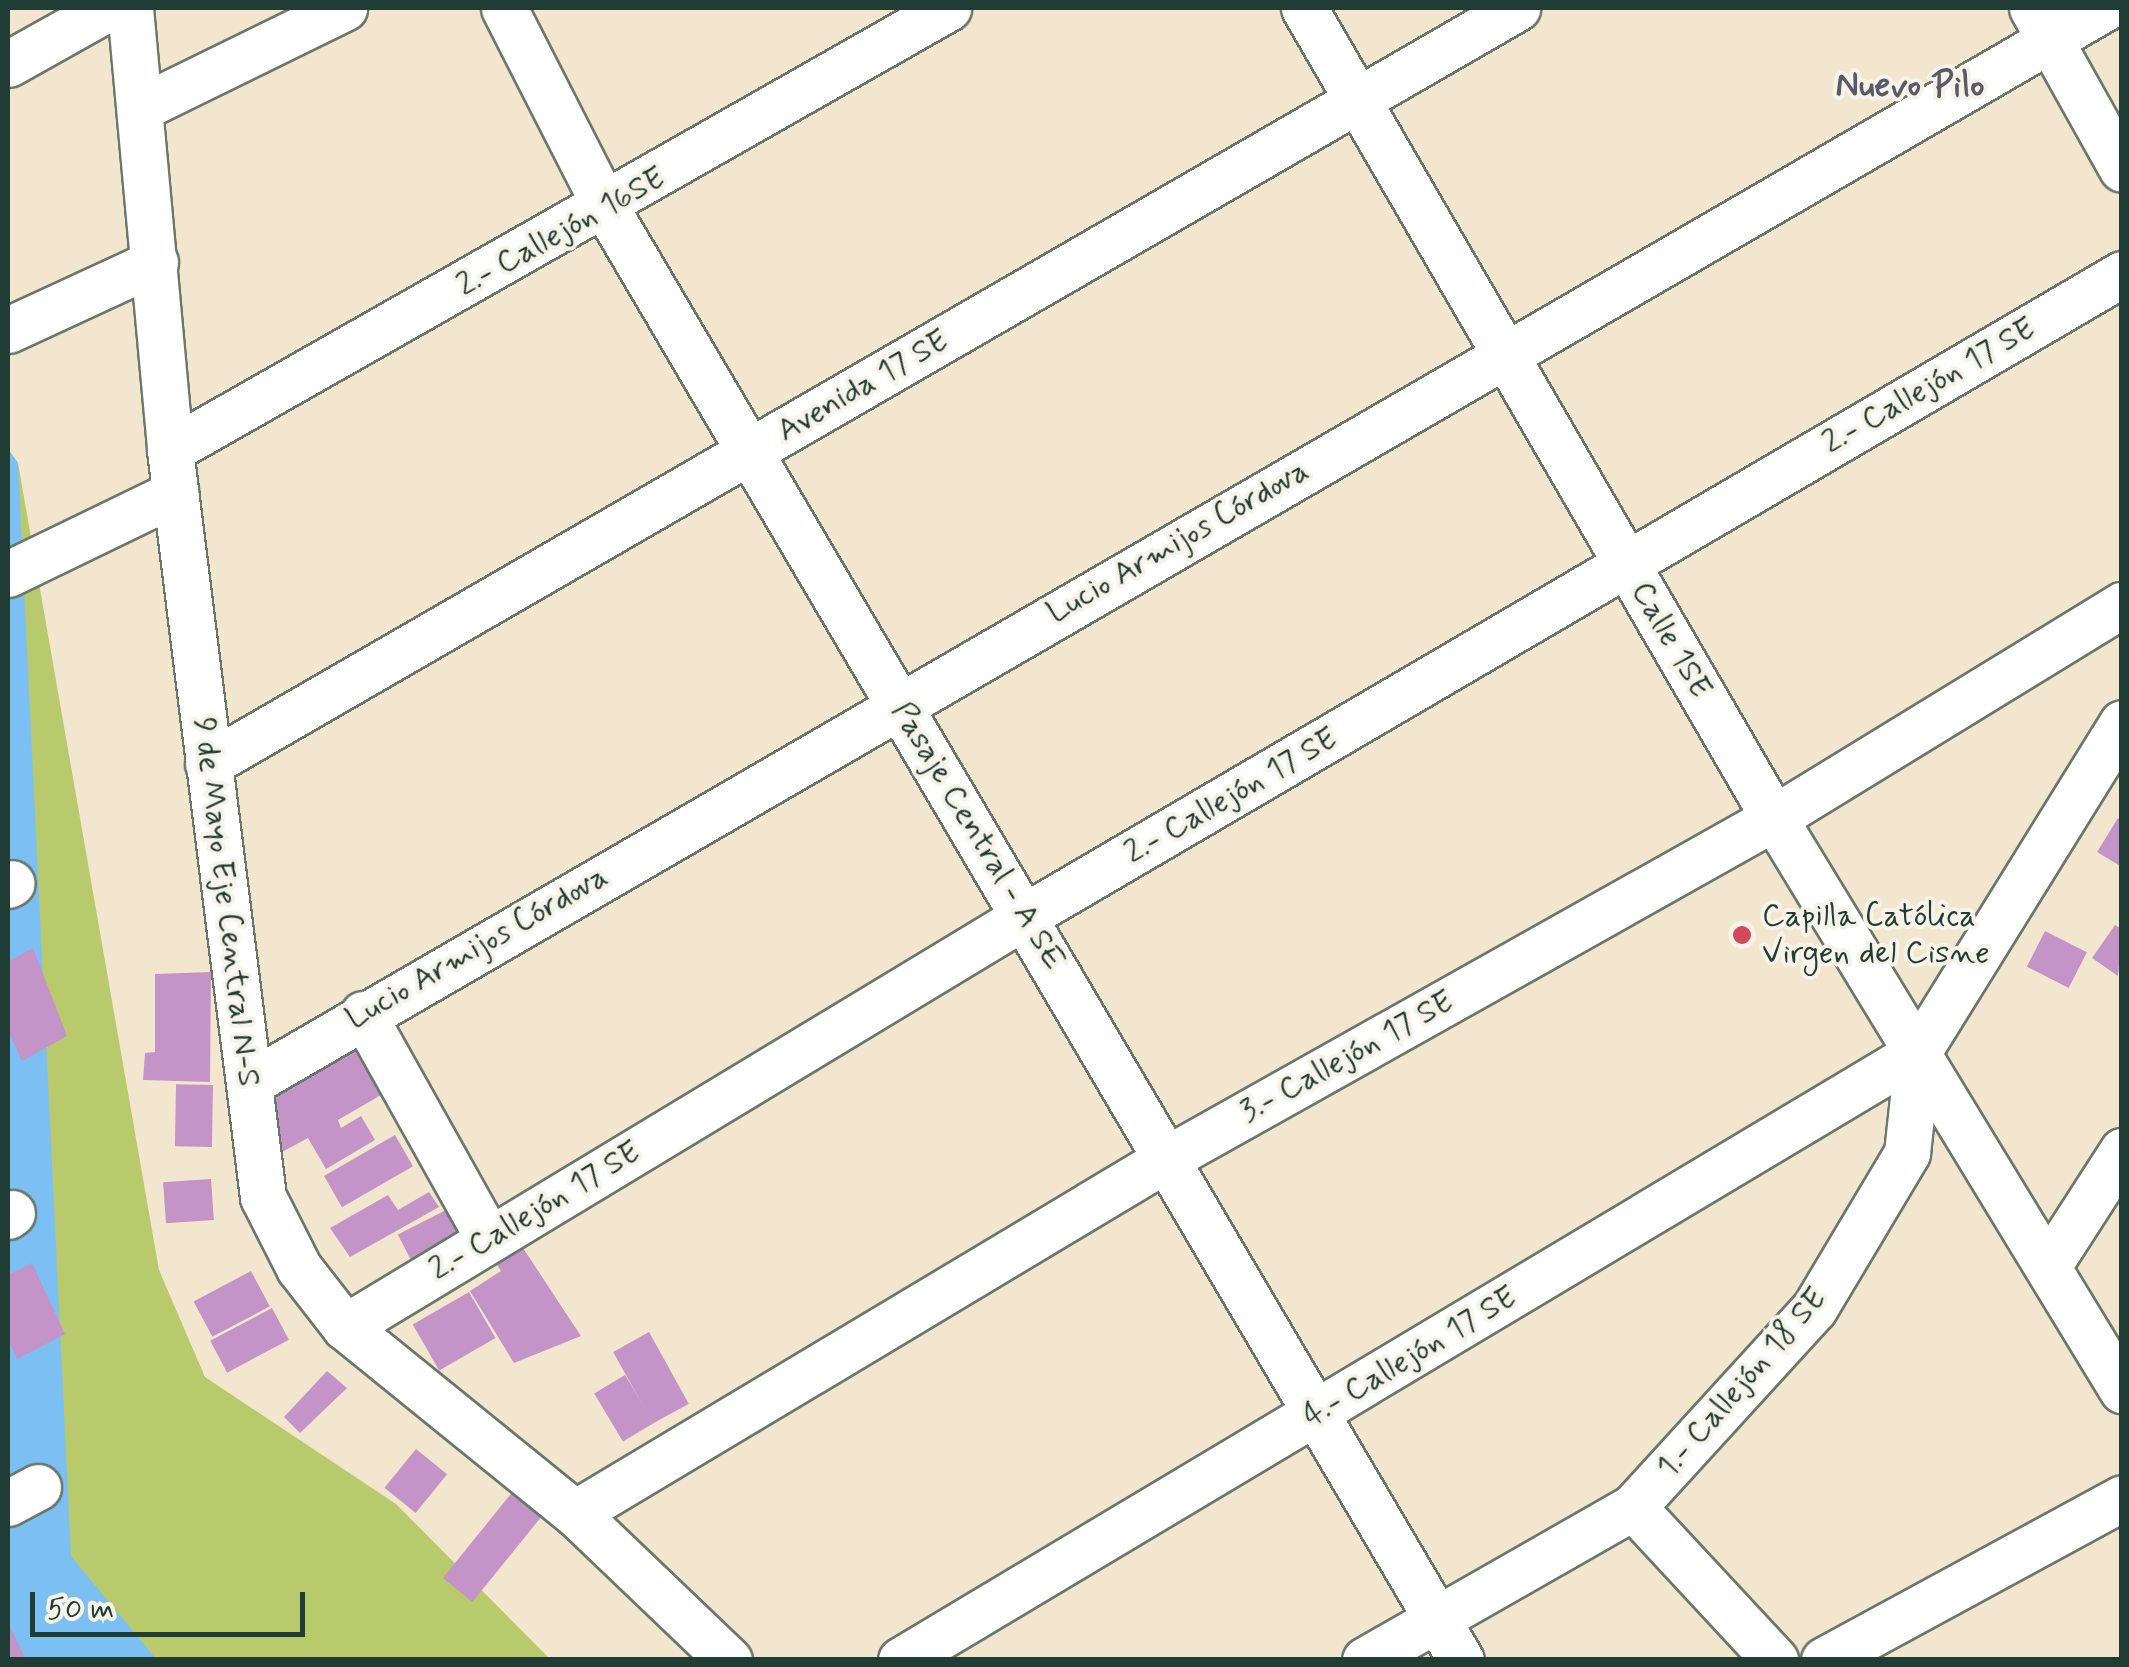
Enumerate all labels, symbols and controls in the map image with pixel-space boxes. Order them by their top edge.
district label: Nuevo Pilo [1837,65,1983,107]
street label: 2.- Callejón 16SE [450,159,672,305]
street label: 2.- Callejón 17 SE [1816,310,2042,462]
street label: Avenida 17 SE [770,322,956,450]
street label: Lucio Armijos Córdova [1039,450,1317,634]
street label: Calle 1SE [1622,575,1720,705]
street label: Pasaje Central - A SE [884,697,1072,975]
street label: 9 de Mayo Eje Central N-S [185,717,267,1087]
street label: 2.- Callejón 17 SE [1118,720,1344,872]
street label: Lucio Armijos Córdova [338,856,616,1040]
place label: Capilla Católica Virgen del Cisne [1762,898,1990,973]
marker: Capilla Católica Virgen del Cisne [1731,924,1753,946]
street label: 3.- Callejón 17 SE [1234,983,1460,1131]
street label: 2.- Callejón 17 SE [423,1133,647,1289]
street label: 4.- Callejón 17 SE [1296,1278,1524,1436]
street label: 1.- Callejón 18 SE [1649,1280,1835,1486]
scale bar [35,1572,310,1634]
text: 50 m [47,1590,114,1629]

